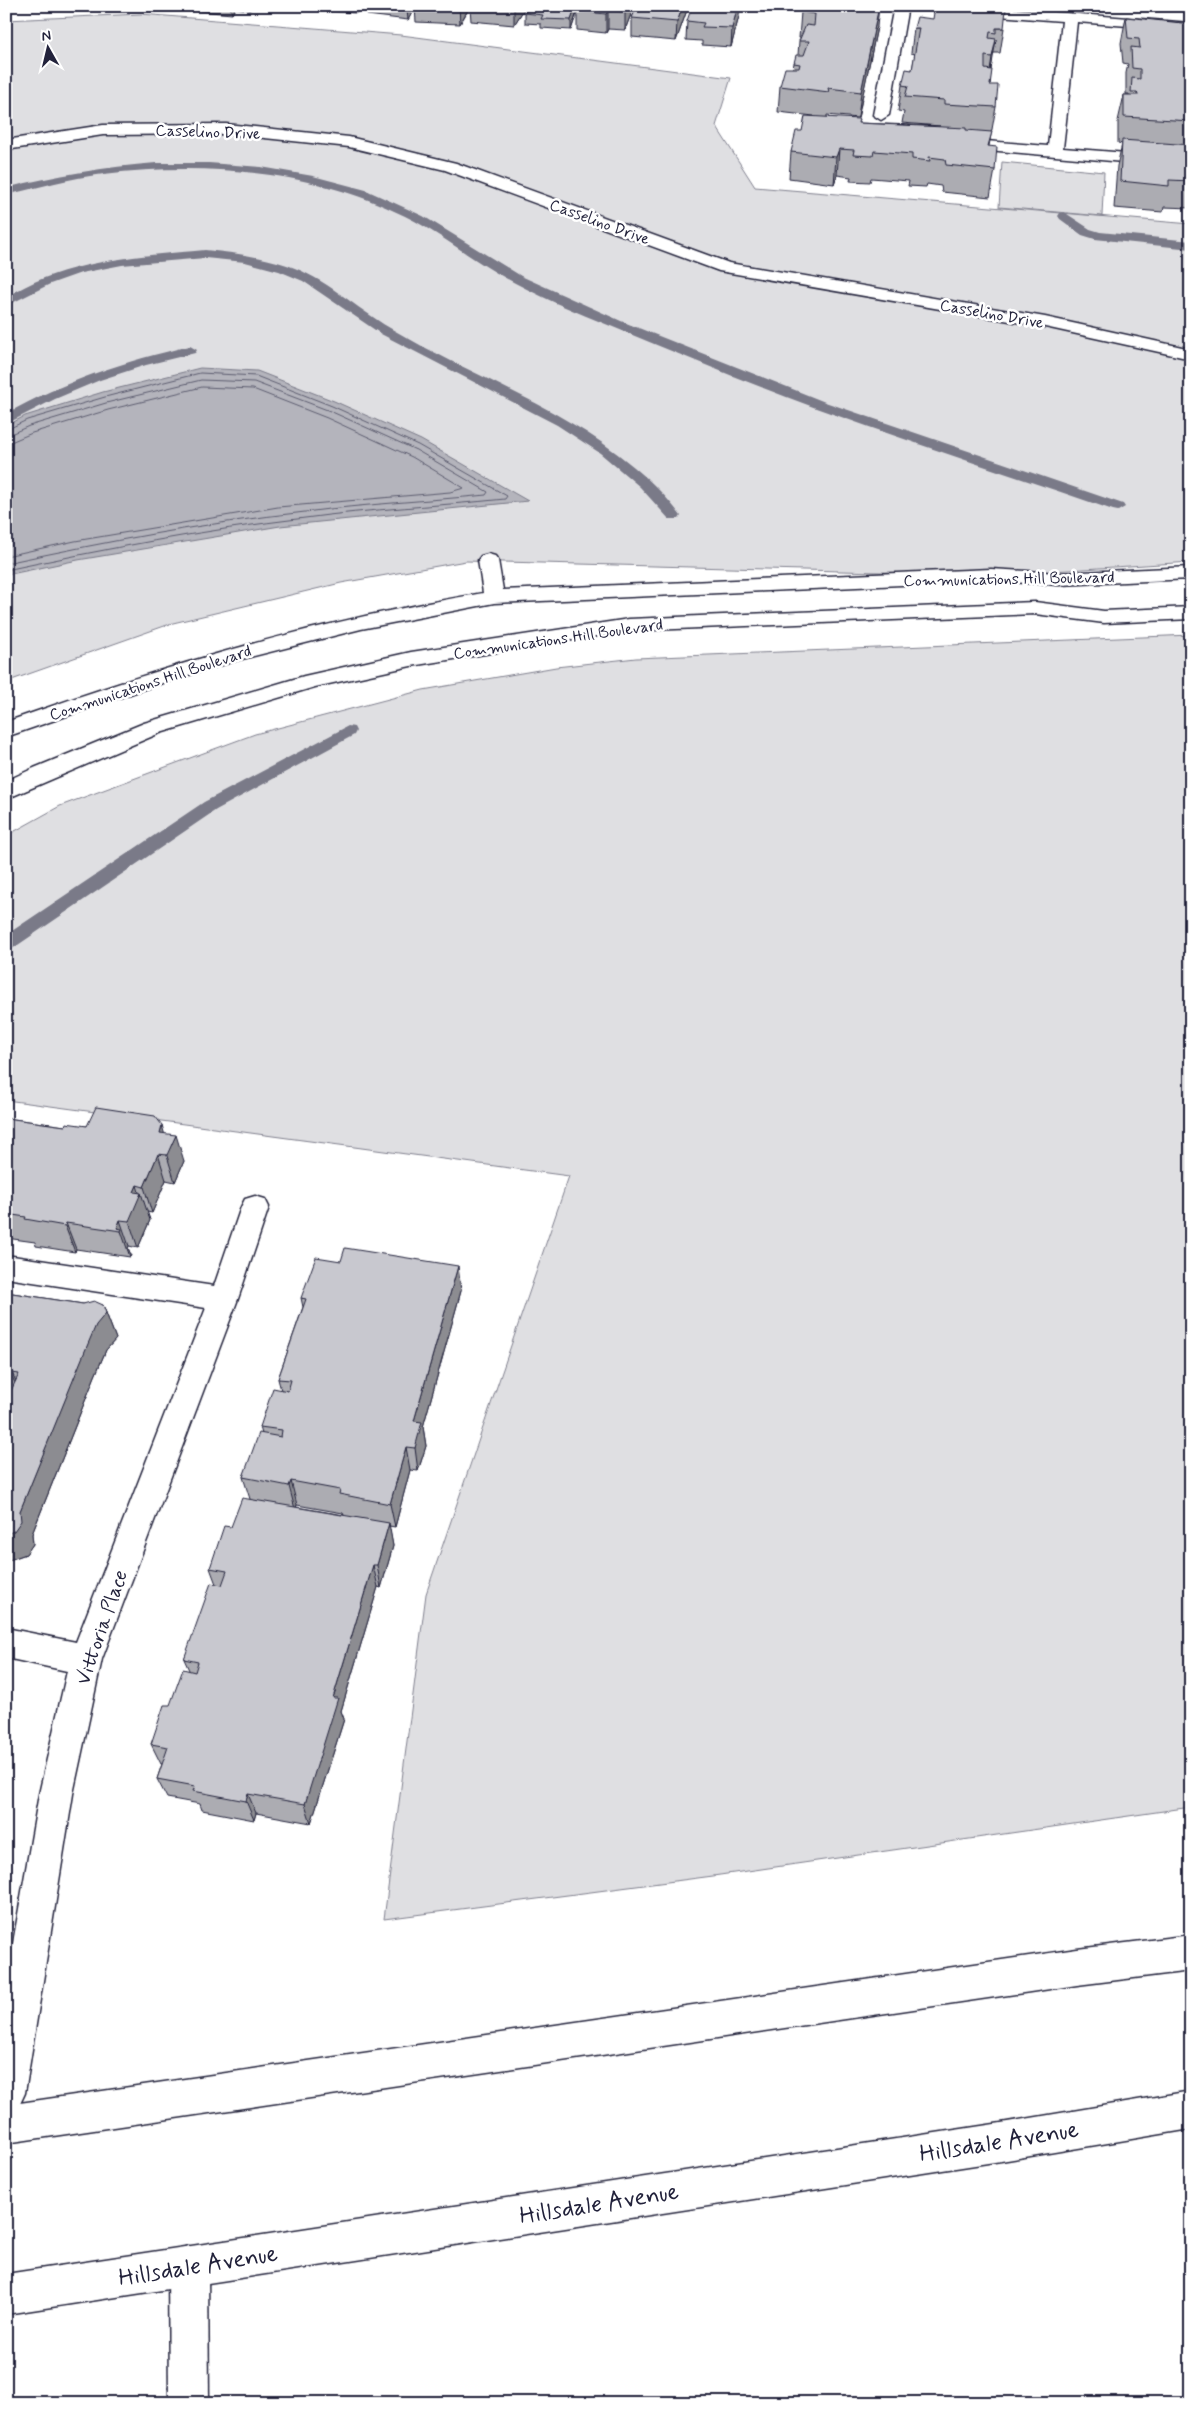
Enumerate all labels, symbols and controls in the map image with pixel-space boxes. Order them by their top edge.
north arrow [22,22,72,72]
text: N [40,27,52,46]
street label: Casselino Drive [155,120,261,145]
street label: Casselino Drive [547,195,653,250]
street label: Casselino Drive [938,295,1046,334]
street label: Communications Hill Boulevard [903,567,1115,592]
street label: Communications Hill Boulevard [452,614,664,665]
street label: Communications Hill Boulevard [47,641,254,726]
street label: Vittoria Place [70,1566,135,1689]
street label: Hillsdale Avenue [917,2115,1081,2170]
street label: Hillsdale Avenue [517,2177,681,2232]
street label: Hillsdale Avenue [116,2239,280,2294]

